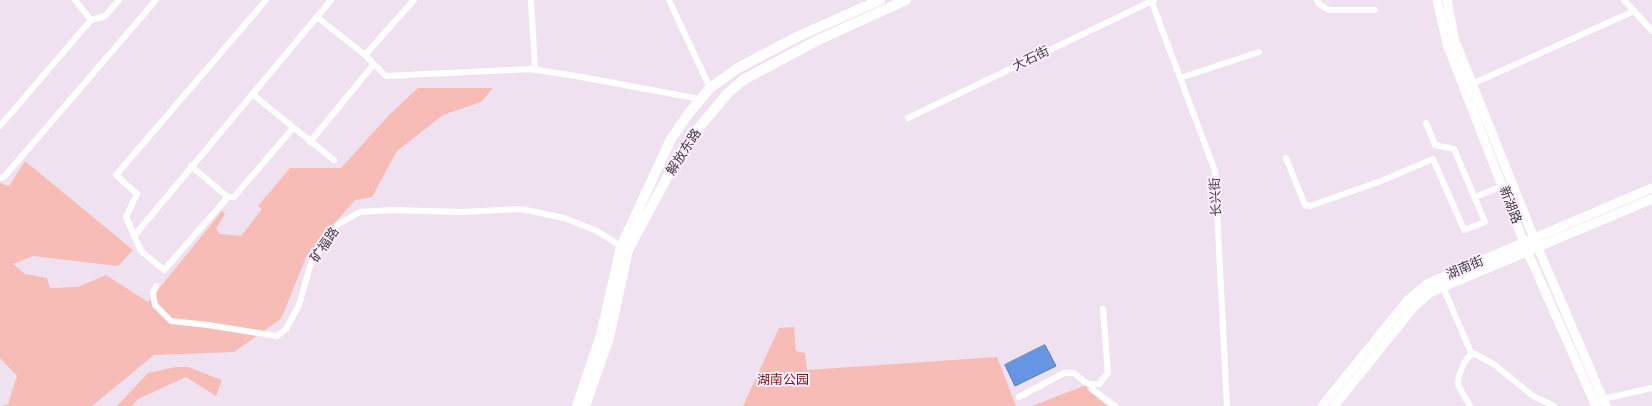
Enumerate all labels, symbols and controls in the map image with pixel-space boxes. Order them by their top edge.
street label: 大石街 [1010,43,1052,75]
street label: 解放东路 [663,126,705,178]
street label: 长兴街 [1207,177,1225,217]
street label: 新湖路 [1496,184,1524,226]
street label: 矿福路 [307,225,343,265]
street label: 湖南街 [1444,253,1486,283]
park label: 湖南公园 [757,372,809,388]

